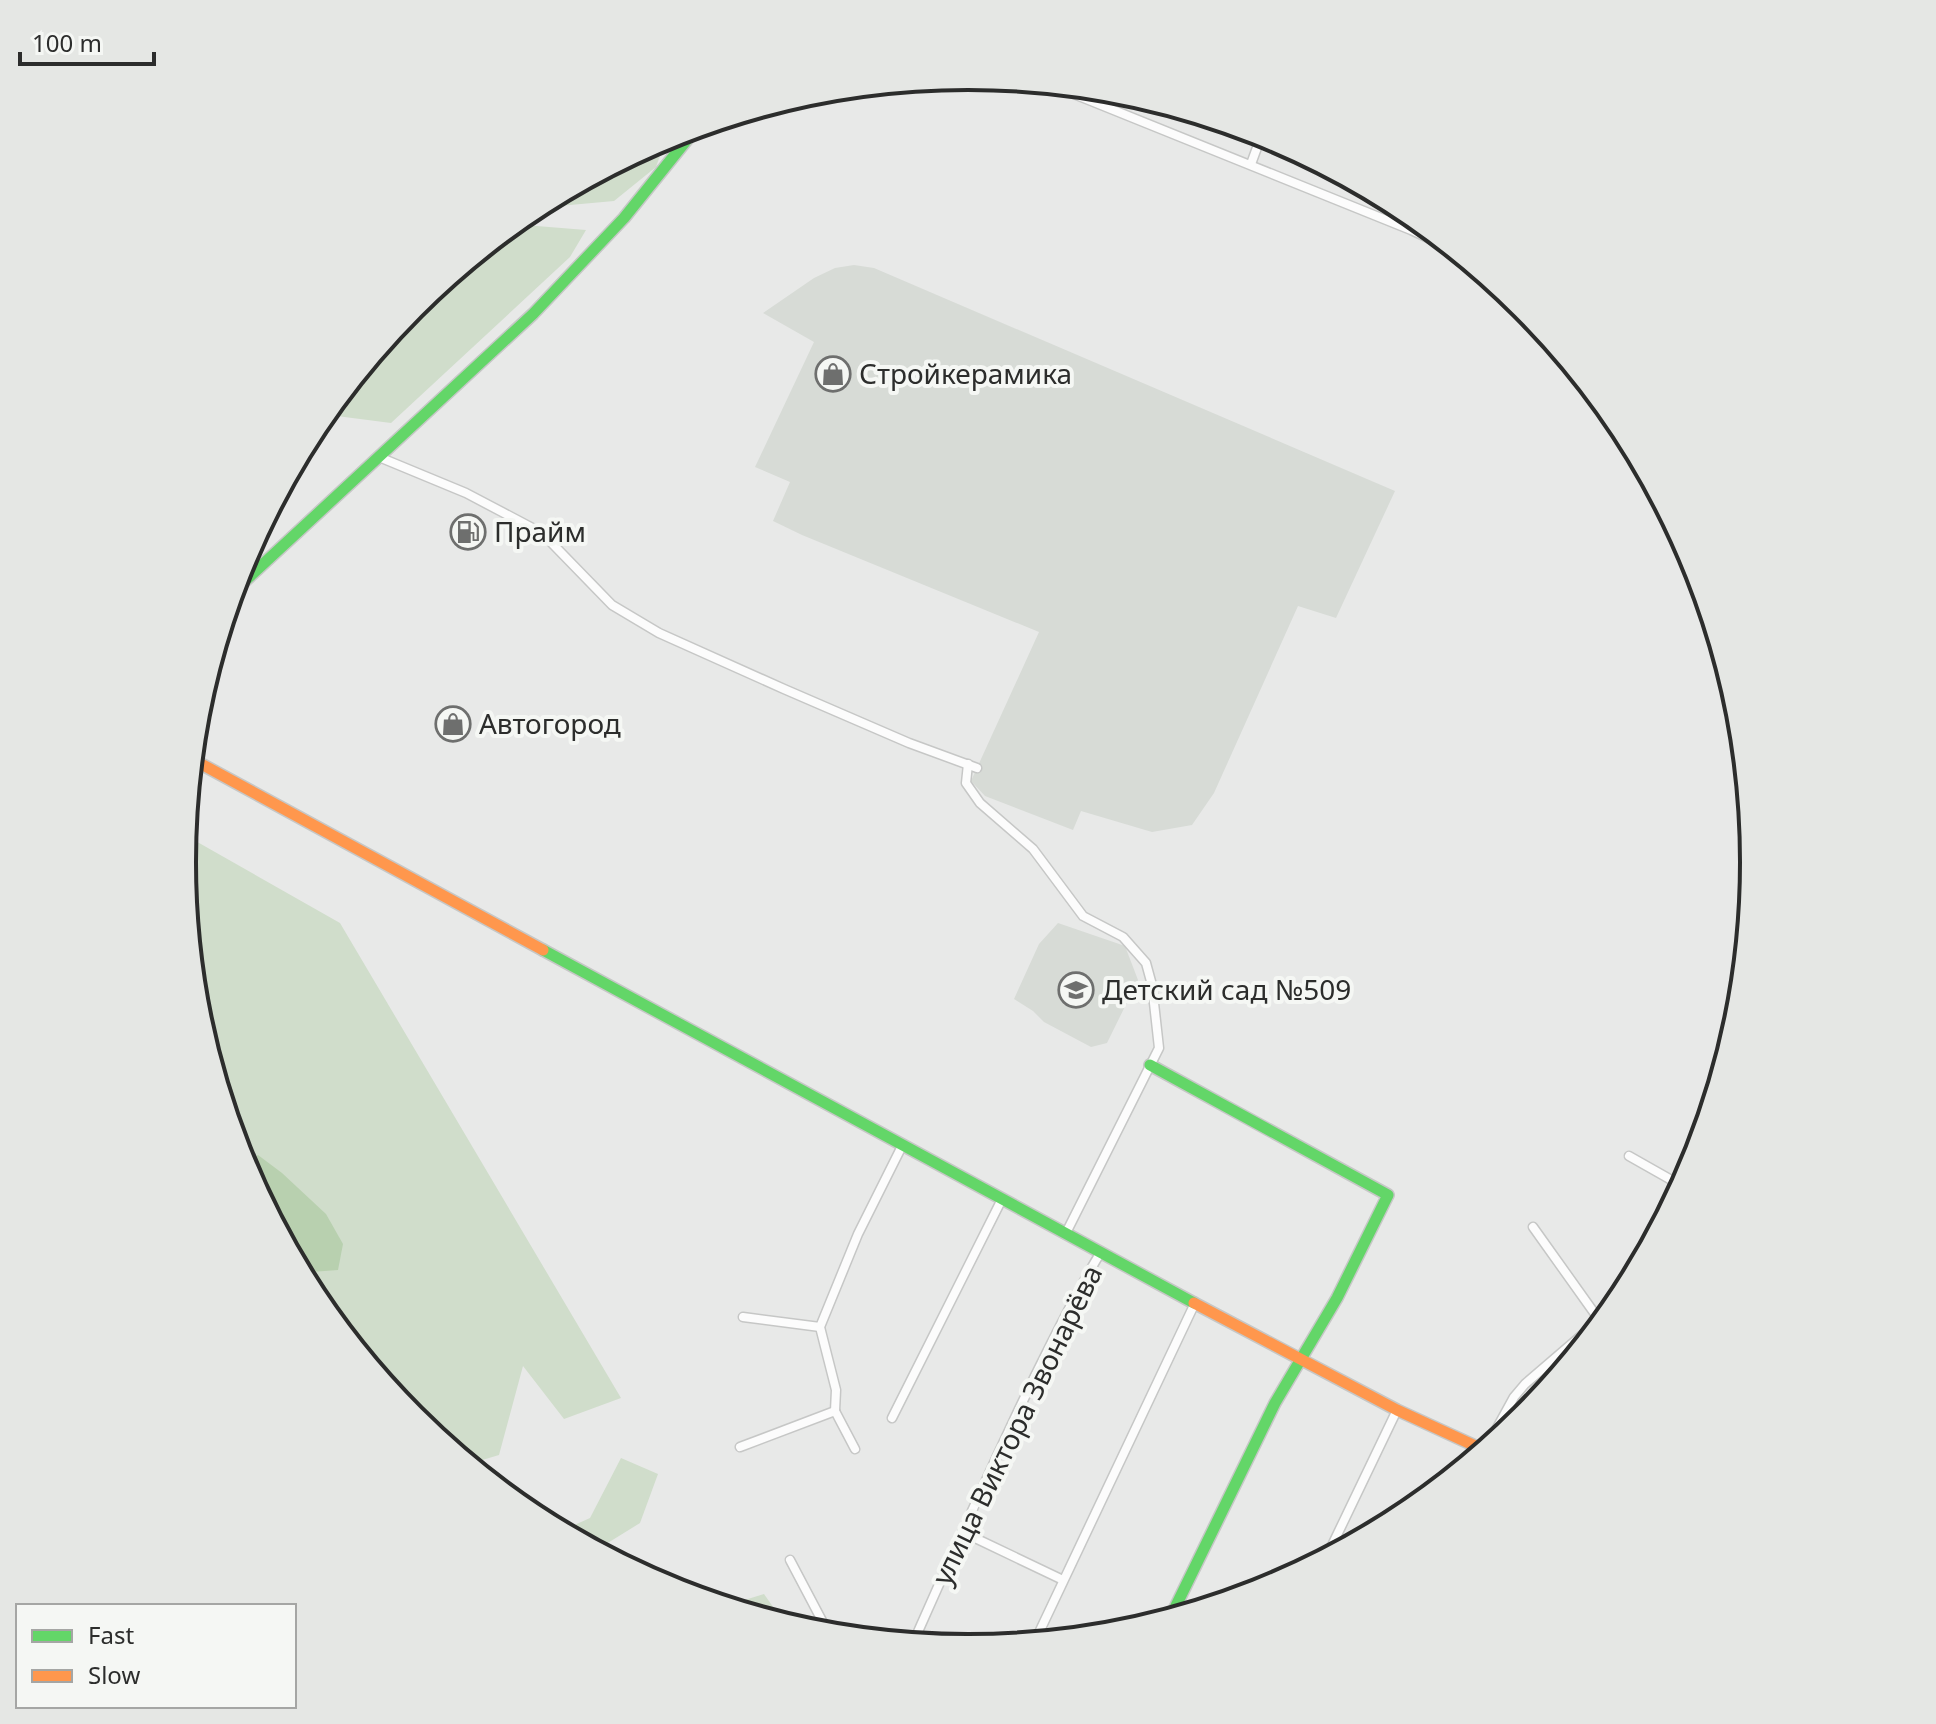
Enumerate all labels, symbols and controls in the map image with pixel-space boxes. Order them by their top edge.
scale bar [20,16,154,66]
text: 100 m [32,26,102,59]
place label: Стройкерамика [859,354,1072,392]
shop icon: Стройкерамика [814,355,852,393]
place label: Прайм [494,512,586,550]
fuel station icon: Прайм [449,513,487,551]
place label: Автогород [479,704,621,742]
shop icon: Автогород [434,705,472,743]
place label: Детский сад №509 [1102,970,1351,1008]
school or university icon: Детский сад №509 [1057,971,1095,1009]
street label: улица Виктора Звонарёва [922,1258,1110,1591]
legend [16,1604,296,1708]
text: Fast [88,1618,134,1651]
text: Slow [88,1658,140,1691]

